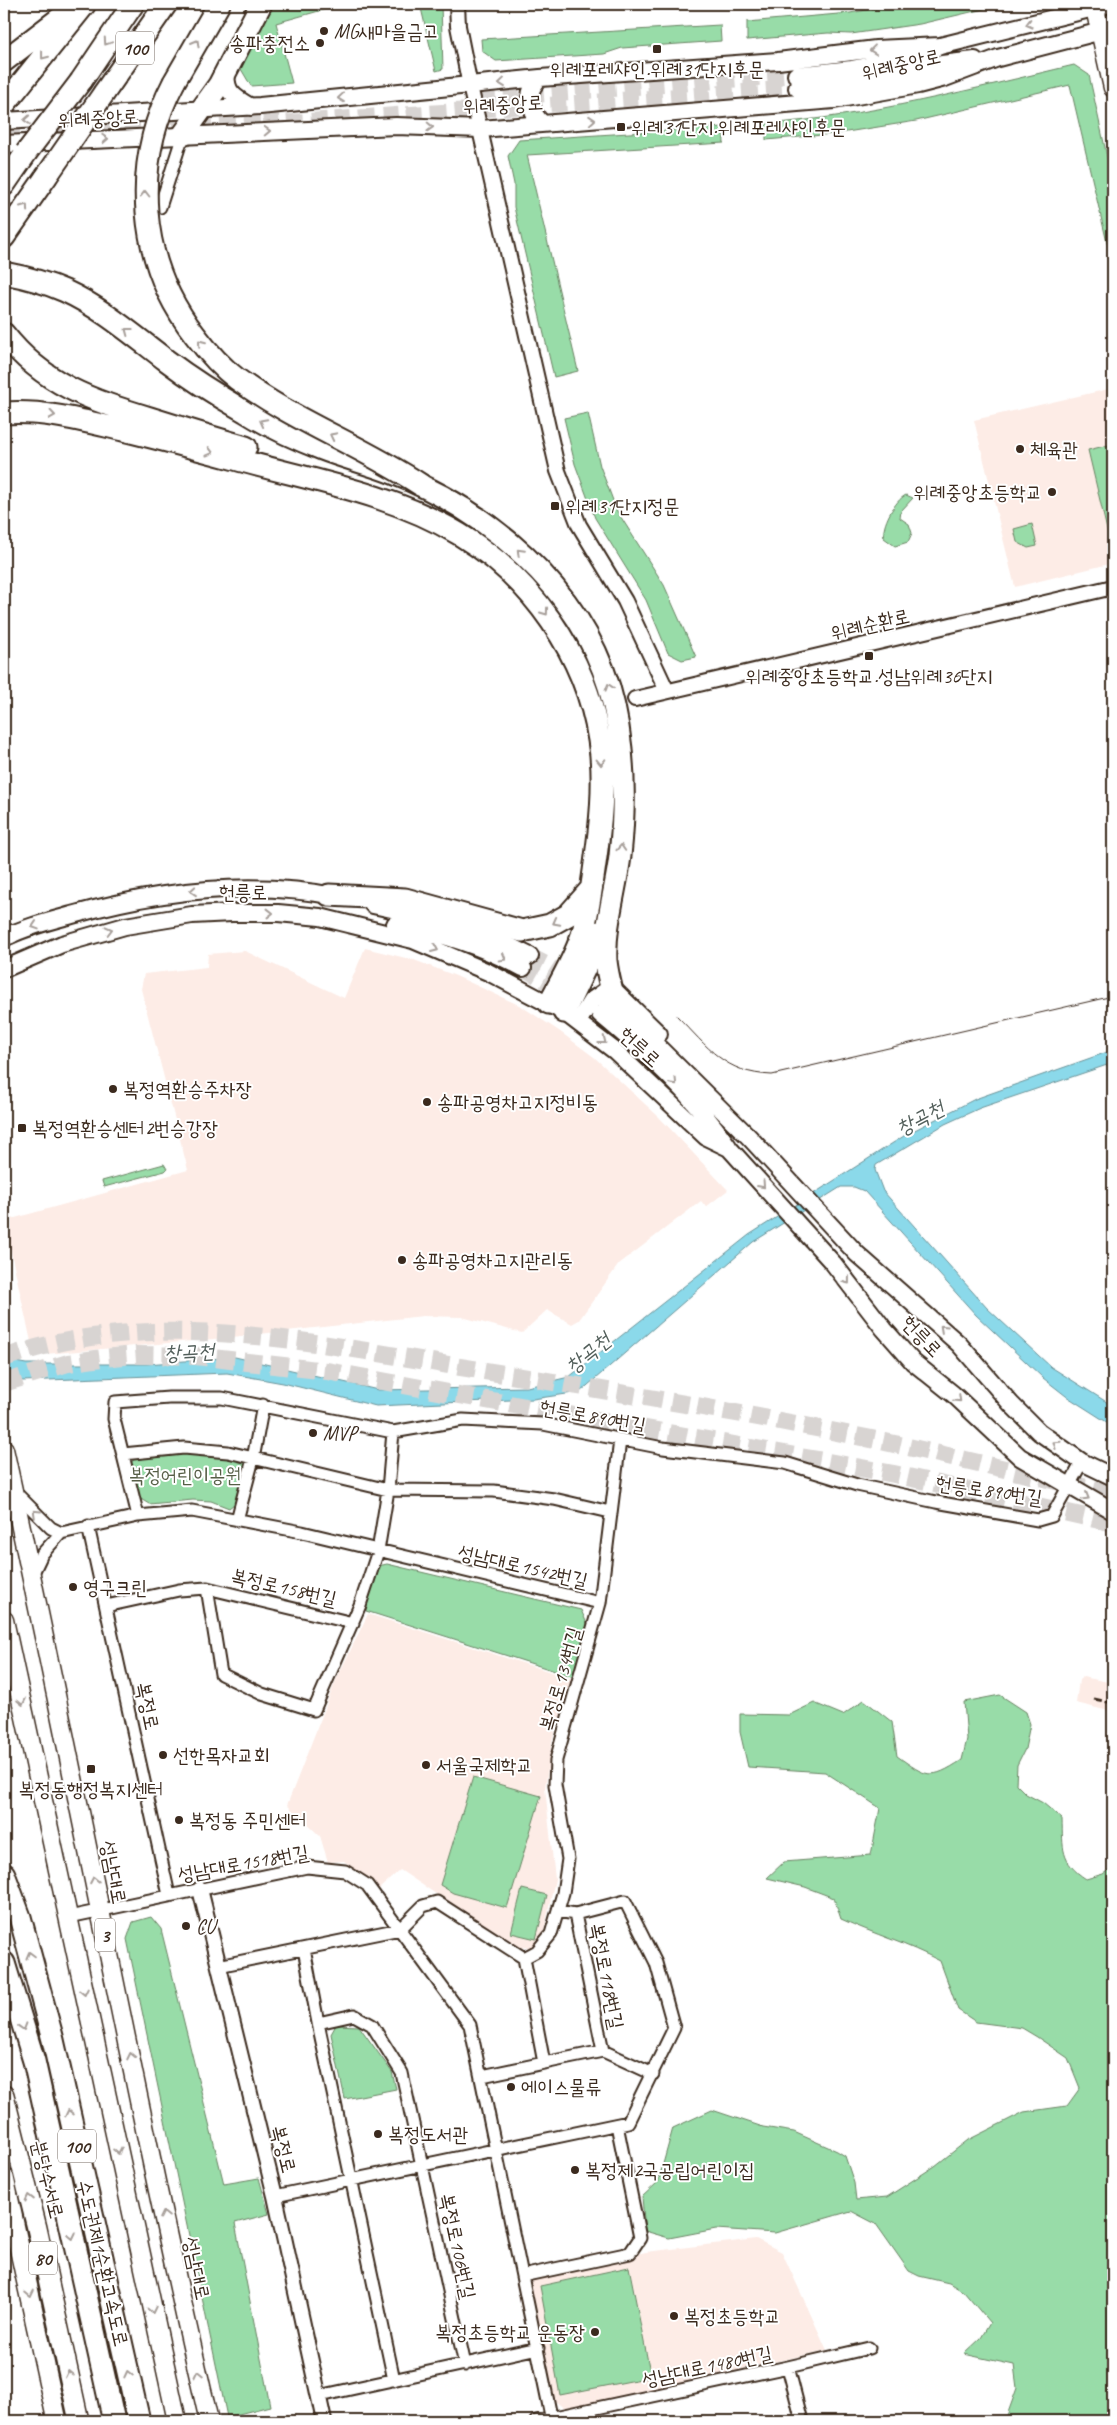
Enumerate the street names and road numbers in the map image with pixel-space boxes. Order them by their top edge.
road number: 100 [116,32,154,64]
street label: 위례중앙로 [859,43,943,86]
street label: 위례중앙로 [462,90,544,119]
street label: 위례중앙로 [57,104,139,133]
street label: 위례순환로 [828,603,912,646]
street label: 헌릉로 [219,880,267,905]
street label: 헌릉로 [613,1022,666,1073]
street label: 헌릉로 [896,1310,947,1362]
street label: 헌릉로890번길 [538,1395,648,1438]
street label: 헌릉로890번길 [934,1471,1044,1510]
street label: 성남대로1542번길 [455,1539,590,1594]
street label: 복정로158번길 [229,1563,339,1612]
street label: 복정로134번길 [534,1624,587,1734]
street label: 복정로 [130,1680,165,1732]
street label: 성남대로 [95,1838,132,1906]
street label: 성남대로1518번길 [176,1840,311,1887]
road number: 3 [95,1918,115,1952]
street label: 복정로118번길 [584,1921,629,2031]
street label: 복정로 [266,2123,301,2176]
road number: 100 [58,2130,96,2162]
street label: 분당수서로 [26,2137,69,2221]
street label: 수도권제1순환고속도로 [71,2178,134,2349]
street label: 복정로106번길 [434,2191,481,2301]
street label: 성남대로 [178,2234,215,2302]
road number: 80 [29,2242,57,2274]
street label: 성남대로1480번길 [640,2340,775,2392]

